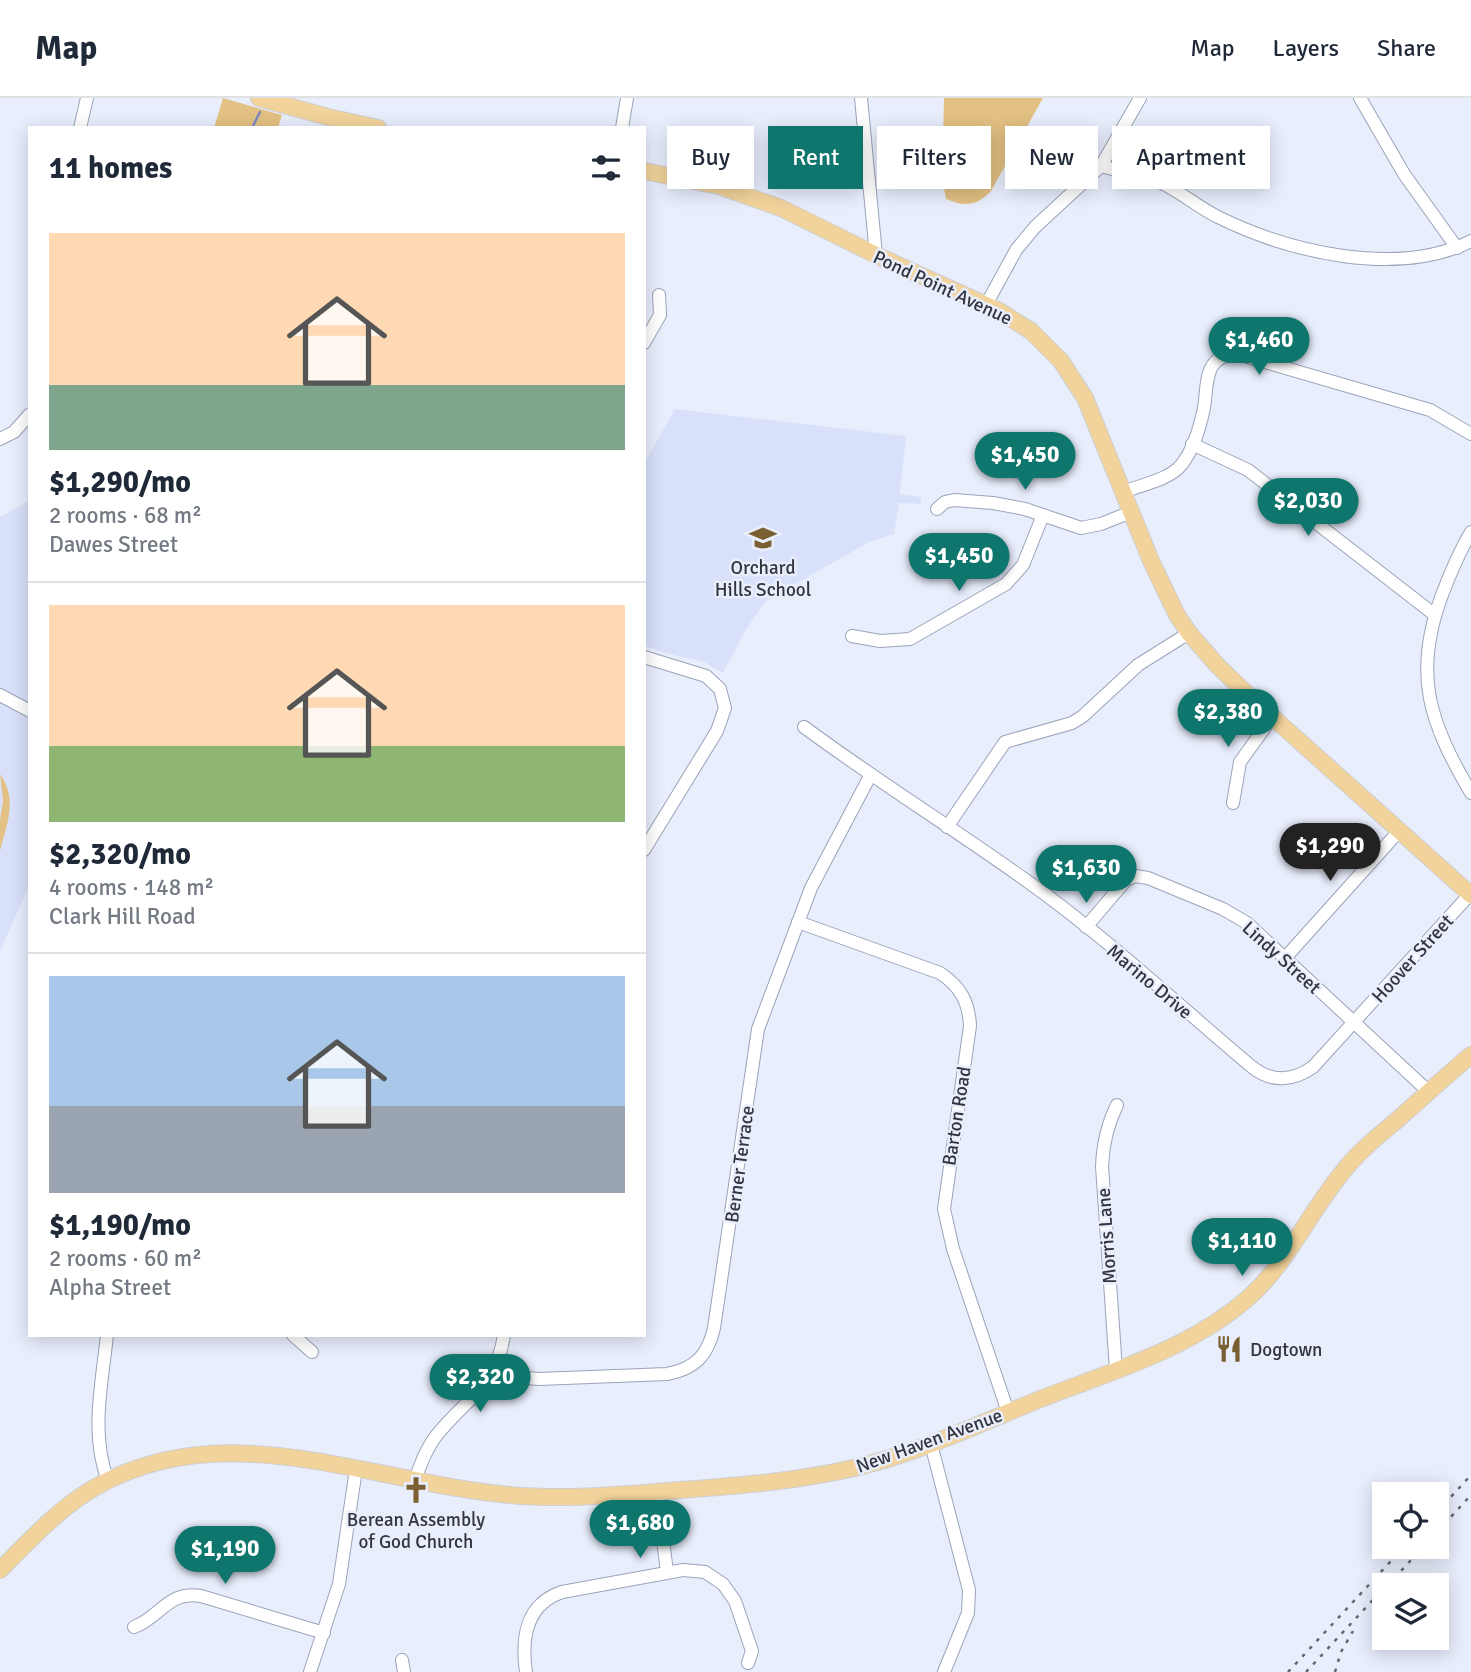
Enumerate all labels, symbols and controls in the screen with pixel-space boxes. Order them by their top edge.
text: Map [35,28,97,69]
text: Map [1190,33,1235,63]
text: Layers [1273,33,1339,63]
text: Share [1377,33,1436,63]
chip: Buy [667,126,754,189]
chip: Rent [768,126,863,189]
chip: Filters [877,126,991,189]
chip: New [1005,126,1098,189]
chip: Apartment [1112,126,1270,189]
icon: filters [587,149,625,187]
text: 11 homes [49,150,172,187]
street label: Pond Point Avenue [869,245,1016,331]
icon: home [274,278,400,404]
pin: $1,460 [1202,317,1316,377]
text: $1,460 [1225,325,1293,354]
pin: $1,450 [968,432,1082,492]
text: $1,450 [991,440,1059,469]
text: $1,290/mo [49,464,191,501]
pin: $2,030 [1251,478,1365,538]
text: $2,030 [1274,486,1342,515]
text: 2 rooms · 68 m² [49,501,202,530]
school or university icon: Orchard Hills School [748,523,778,553]
text: Dawes Street [49,530,178,559]
pin: $1,450 [902,533,1016,593]
text: $1,450 [925,541,993,570]
place label: Orchard Hills School [715,556,811,602]
icon: home [274,650,400,776]
pin: $2,380 [1171,690,1285,749]
text: $2,380 [1194,697,1262,726]
pin: $1,290 [1273,824,1387,883]
text: $1,290 [1296,831,1364,860]
text: $2,320/mo [49,836,191,873]
pin: $1,630 [1029,846,1143,905]
text: $1,630 [1052,853,1120,882]
text: 4 rooms · 148 m² [49,873,214,902]
text: Clark Hill Road [49,902,196,931]
street label: Hoover Street [1367,909,1459,1008]
street label: Lindy Street [1237,916,1326,1000]
street label: Marino Drive [1102,939,1197,1025]
icon: home [274,1021,400,1147]
street label: Barton Road [937,1065,977,1167]
street label: Berner Terrace [720,1104,760,1224]
street label: Morris Lane [1092,1187,1122,1285]
text: $1,190/mo [49,1207,191,1244]
pin: $1,110 [1185,1218,1299,1278]
text: $1,110 [1208,1226,1276,1255]
text: 2 rooms · 60 m² [49,1244,202,1273]
text: Alpha Street [49,1273,171,1302]
restaurant icon: Dogtown [1214,1334,1244,1364]
place label: Dogtown [1250,1338,1323,1362]
pin: $2,320 [423,1354,537,1414]
text: $2,320 [446,1362,514,1391]
street label: New Haven Avenue [853,1403,1006,1479]
church icon: Berean Assembly of God Church [401,1475,431,1505]
map controls [1372,1482,1449,1650]
button: locate [1372,1482,1449,1559]
pin: $1,680 [583,1500,697,1560]
place label: Berean Assembly of God Church [347,1508,485,1554]
text: $1,680 [606,1508,674,1537]
pin: $1,190 [168,1526,282,1586]
text: $1,190 [191,1534,259,1563]
button: layers [1372,1573,1449,1650]

